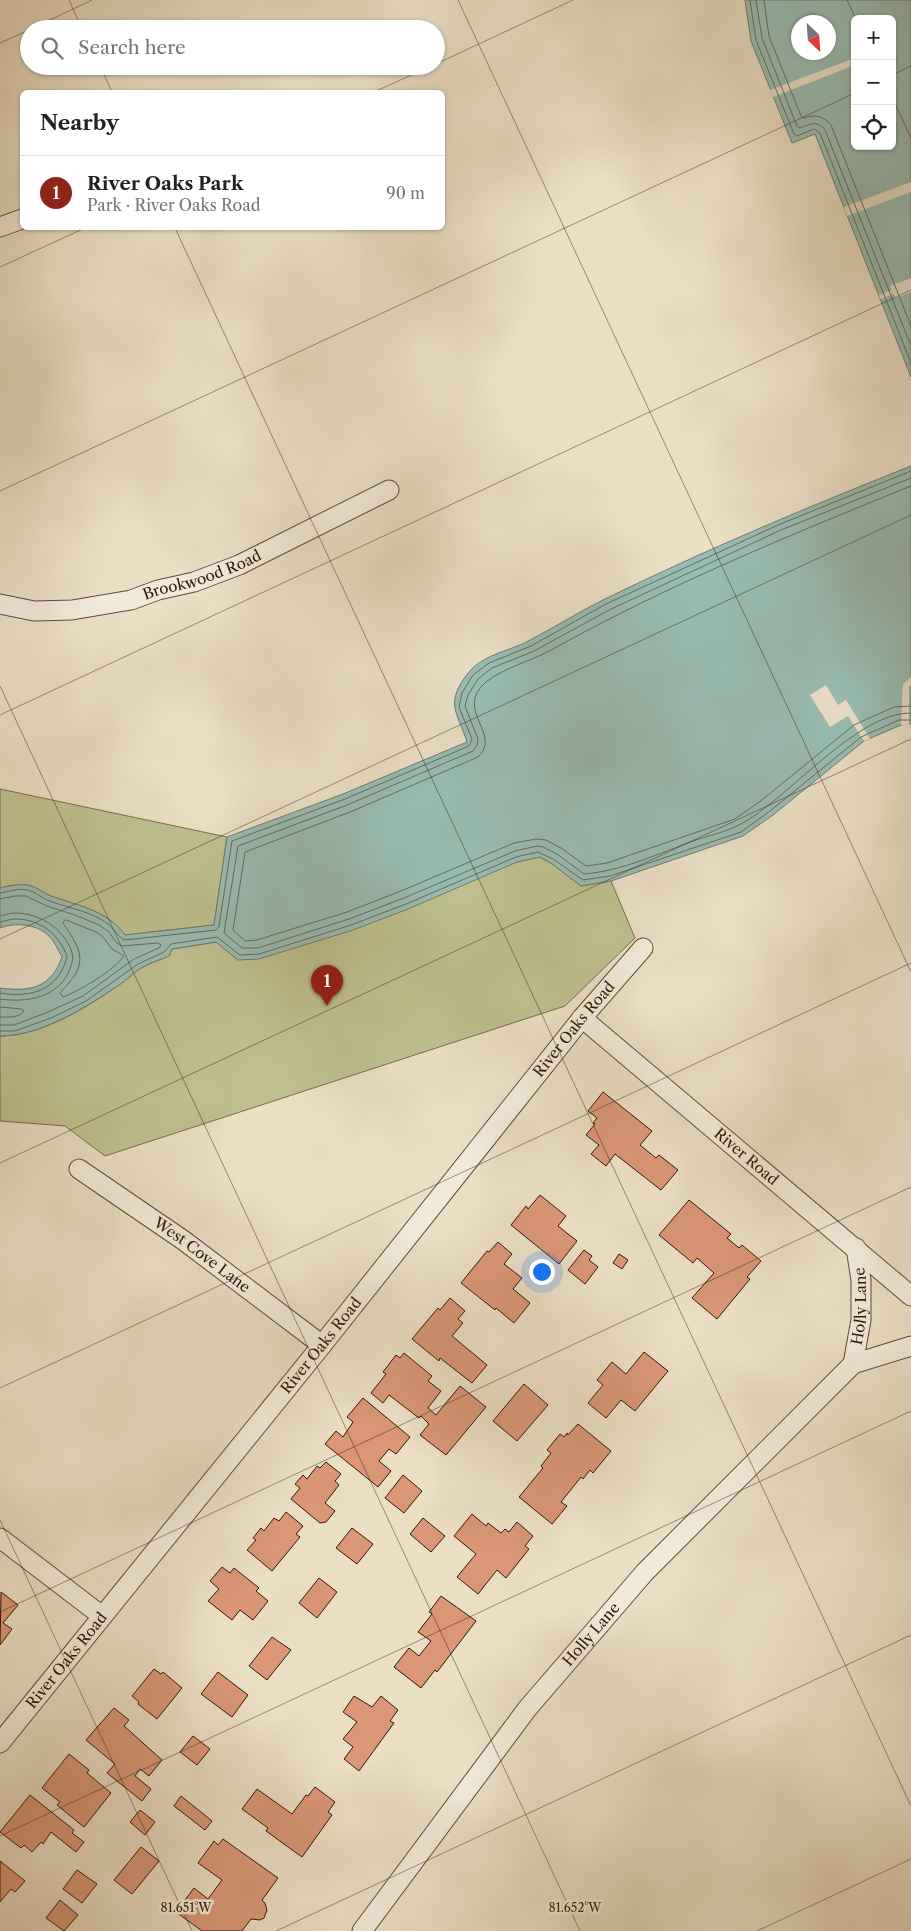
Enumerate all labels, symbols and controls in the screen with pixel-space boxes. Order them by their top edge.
north arrow [791,15,836,60]
map controls [851,15,896,150]
button: + [851,15,896,60]
search box [20,20,445,75]
icon: search [38,34,66,62]
text: Search here [78,36,186,59]
button: − [851,60,896,105]
button: locate [851,105,896,150]
text: Nearby [40,110,119,135]
text: River Oaks Park [87,172,243,195]
text: 1 [52,183,60,203]
text: 90 m [386,183,425,203]
text: Park · River Oaks Road [87,195,261,215]
street label: Brookwood Road [140,545,264,604]
pin: 1 [311,965,343,1006]
street label: River Oaks Road [529,977,619,1081]
street label: River Road [710,1124,783,1189]
street label: West Cove Lane [149,1212,254,1296]
your location [529,1259,555,1285]
street label: Holly Lane [847,1266,870,1346]
street label: River Oaks Road [276,1293,365,1397]
street label: Holly Lane [558,1598,623,1670]
street label: River Oaks Road [22,1608,111,1712]
text: 81.651°W [161,1900,212,1915]
text: 81.652°W [549,1900,602,1915]

